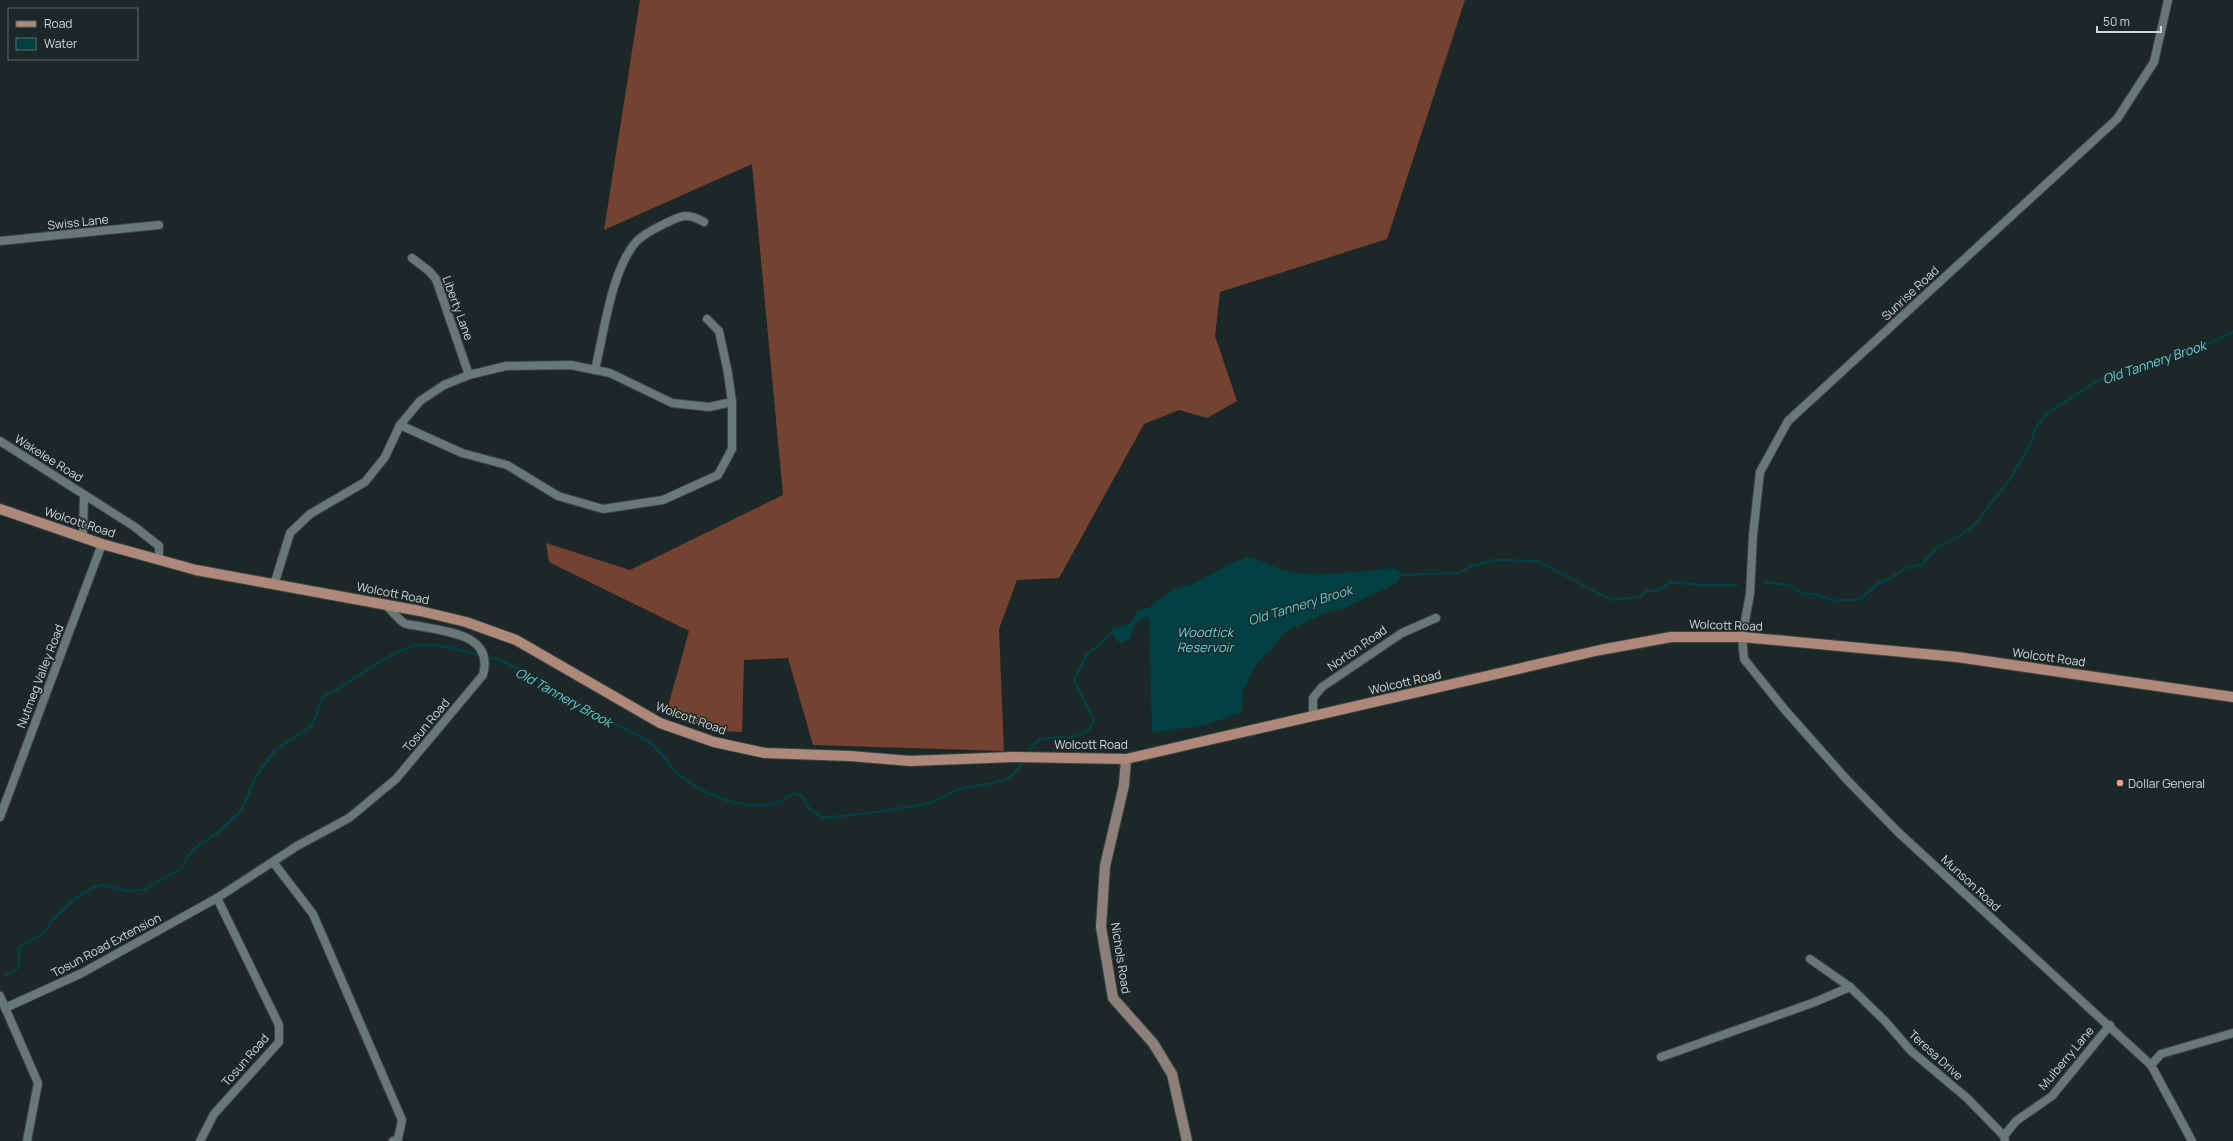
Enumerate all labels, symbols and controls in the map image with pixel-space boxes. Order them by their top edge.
legend [8,8,138,60]
scale bar [2097,8,2161,34]
text: 50 m [2103,13,2130,30]
text: Road [44,15,72,32]
text: Water [44,35,78,52]
street label: Swiss Lane [47,210,109,234]
street label: Sunrise Road [1878,262,1942,324]
street label: Liberty Lane [438,273,478,343]
water label: Old Tannery Brook [2100,335,2211,388]
street label: Wakelee Road [11,430,87,486]
street label: Wolcott Road [42,503,118,541]
street label: Wolcott Road [355,578,431,608]
water label: Old Tannery Brook [1246,580,1357,629]
street label: Wolcott Road [1689,615,1763,635]
street label: Norton Road [1324,621,1390,675]
street label: Nutmeg Valley Road [12,622,68,730]
water label: Woodtick Reservoir [1177,623,1236,656]
street label: Wolcott Road [2011,643,2087,671]
water label: Old Tannery Brook [512,663,618,732]
street label: Wolcott Road [1367,665,1443,699]
street label: Tosun Road [399,695,453,755]
street label: Wolcott Road [653,697,729,739]
street label: Wolcott Road [1054,736,1128,753]
place label: Dollar General [2128,775,2205,792]
marker: Dollar General [2115,778,2125,788]
street label: Munson Road [1938,851,2004,915]
street label: Tosun Road Extension [48,909,164,981]
street label: Nichols Road [1107,921,1135,995]
street label: Mulberry Lane [2034,1023,2098,1093]
street label: Teresa Drive [1905,1026,1967,1084]
street label: Tosun Road [217,1030,273,1090]

